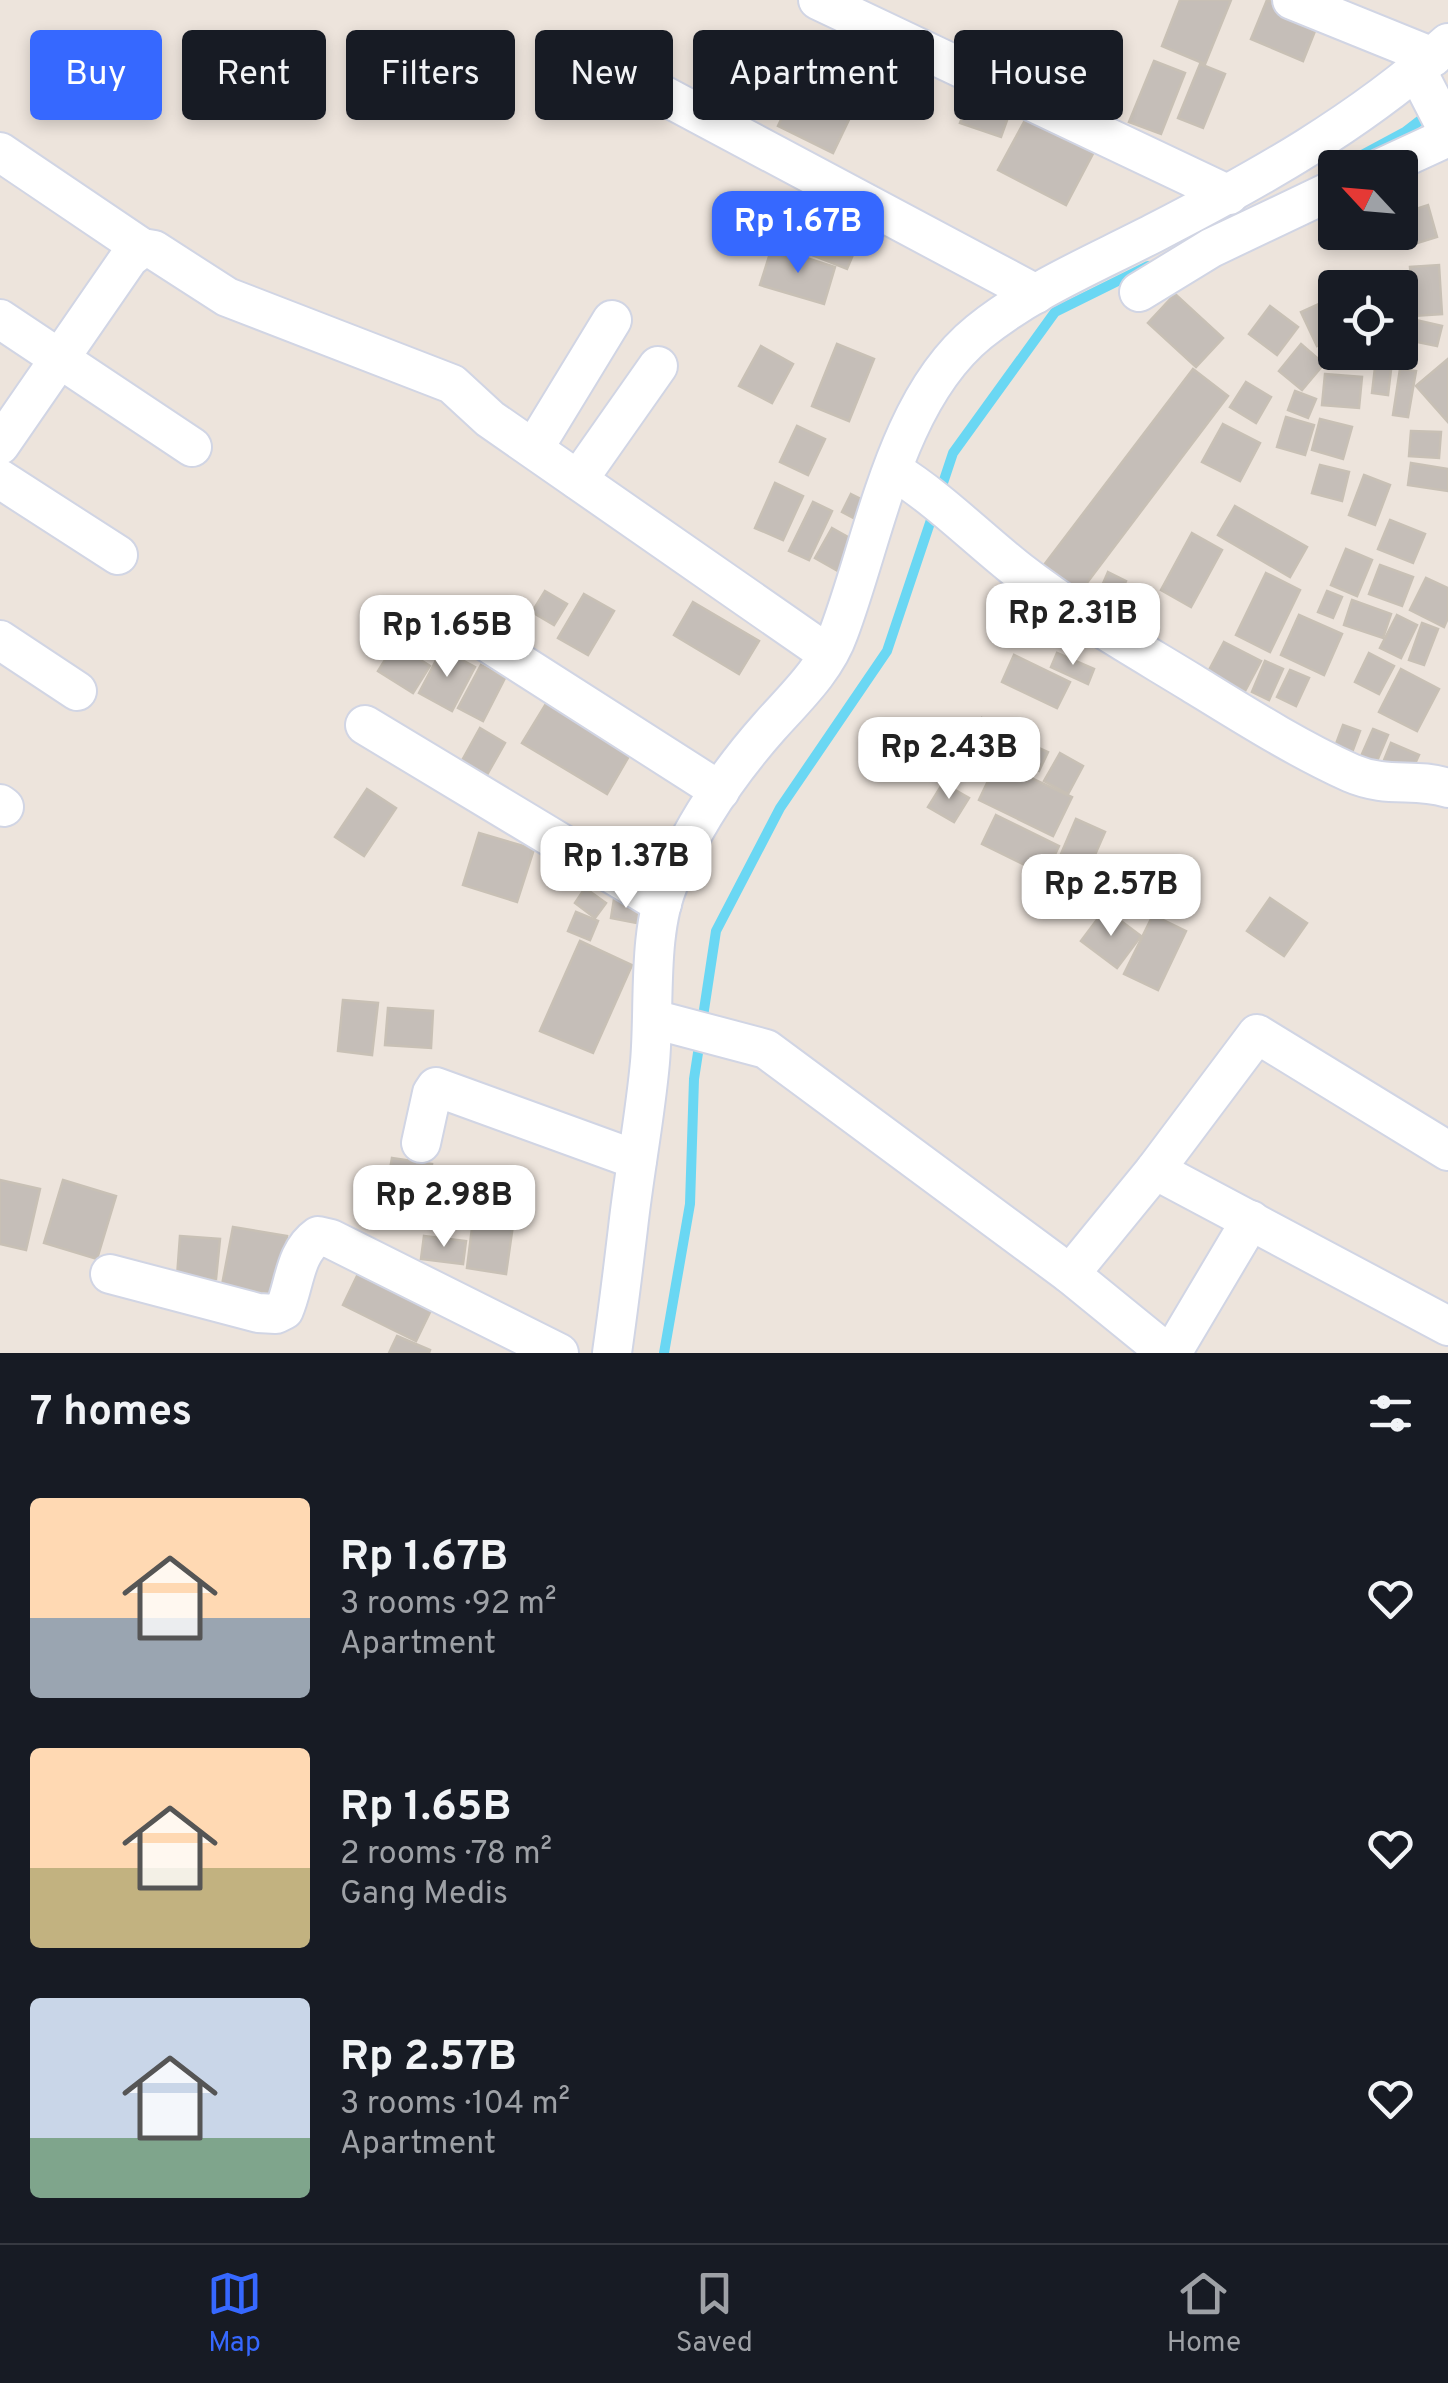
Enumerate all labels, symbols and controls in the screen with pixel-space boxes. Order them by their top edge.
chip: Buy [30,30,162,120]
chip: Rent [182,30,326,120]
chip: Filters [346,30,515,120]
chip: New [535,30,673,120]
chip: Apartment [693,30,934,120]
chip: House [954,30,1123,120]
north arrow [1318,150,1418,250]
map controls [1318,150,1418,370]
pin: Rp 1.67B [695,191,901,276]
text: Rp 1.67B [734,203,862,243]
button: locate [1318,270,1418,370]
pin: Rp 2.31B [970,583,1176,668]
pin: Rp 1.65B [344,595,550,680]
text: Rp 2.31B [1008,595,1138,635]
text: Rp 1.65B [382,607,512,647]
pin: Rp 2.43B [846,717,1052,802]
text: Rp 2.43B [880,729,1018,769]
pin: Rp 1.37B [523,826,729,911]
text: Rp 1.37B [562,838,690,878]
pin: Rp 2.57B [1008,854,1214,939]
text: Rp 2.57B [1044,866,1178,906]
pin: Rp 2.98B [341,1165,547,1250]
text: Rp 2.98B [375,1177,513,1217]
icon: filters [1363,1386,1418,1441]
text: 7 homes [30,1387,192,1440]
text: Rp 1.67B [340,1532,508,1585]
icon: home [110,1538,230,1658]
icon: heart [1363,1571,1418,1626]
text: 3 rooms · 92 m² [340,1585,557,1625]
text: Apartment [340,1625,496,1665]
text: Rp 1.65B [340,1782,511,1835]
icon: home [110,1788,230,1908]
icon: heart [1363,1821,1418,1876]
text: 2 rooms · 78 m² [340,1835,552,1875]
text: Gang Medis [340,1875,508,1915]
text: Rp 2.57B [340,2032,517,2085]
icon: home [110,2038,230,2158]
icon: heart [1363,2071,1418,2126]
text: 3 rooms · 104 m² [340,2085,570,2125]
text: Apartment [340,2125,496,2165]
tab: Map [207,2266,262,2362]
tab: Saved [676,2266,753,2362]
tab: Home [1167,2266,1241,2362]

